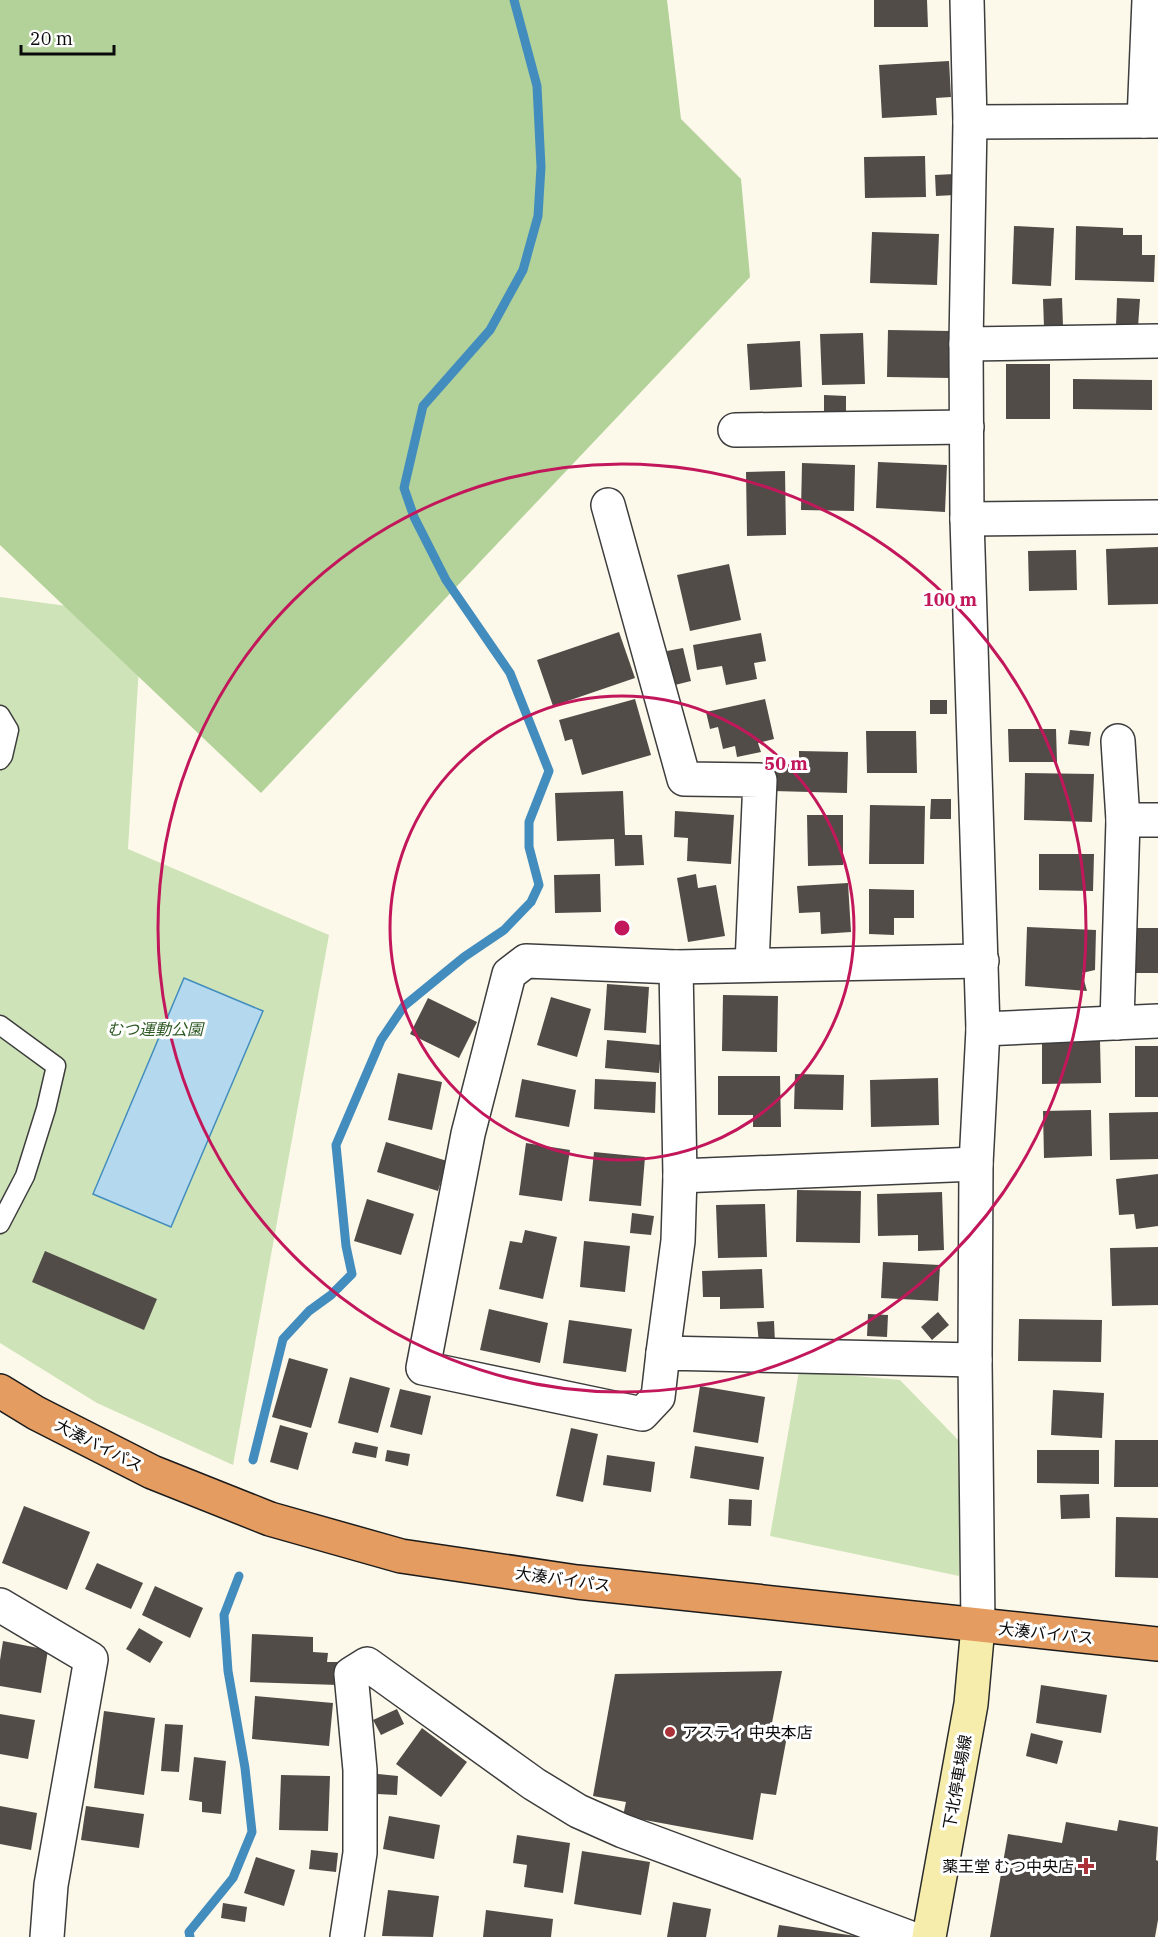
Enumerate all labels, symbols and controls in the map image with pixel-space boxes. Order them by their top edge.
scale bar [21,18,114,56]
text: 20 m [30,27,73,50]
text: 100 m [923,588,978,611]
text: 50 m [764,752,808,775]
centre of rings [612,918,632,938]
park label: むつ運動公園 [107,1019,205,1039]
street label: 大湊バイパス [52,1414,146,1476]
street label: 大湊バイパス [514,1562,612,1596]
street label: 大湊バイパス [997,1618,1095,1648]
place label: アスティ 中央本店 [682,1722,813,1742]
marker: アスティ 中央本店 [663,1725,677,1739]
street label: 下北停車場線 [939,1733,975,1831]
place label: 薬王堂 むつ中央店 [942,1856,1074,1876]
marker: 薬王堂 むつ中央店 [1079,1859,1093,1873]

